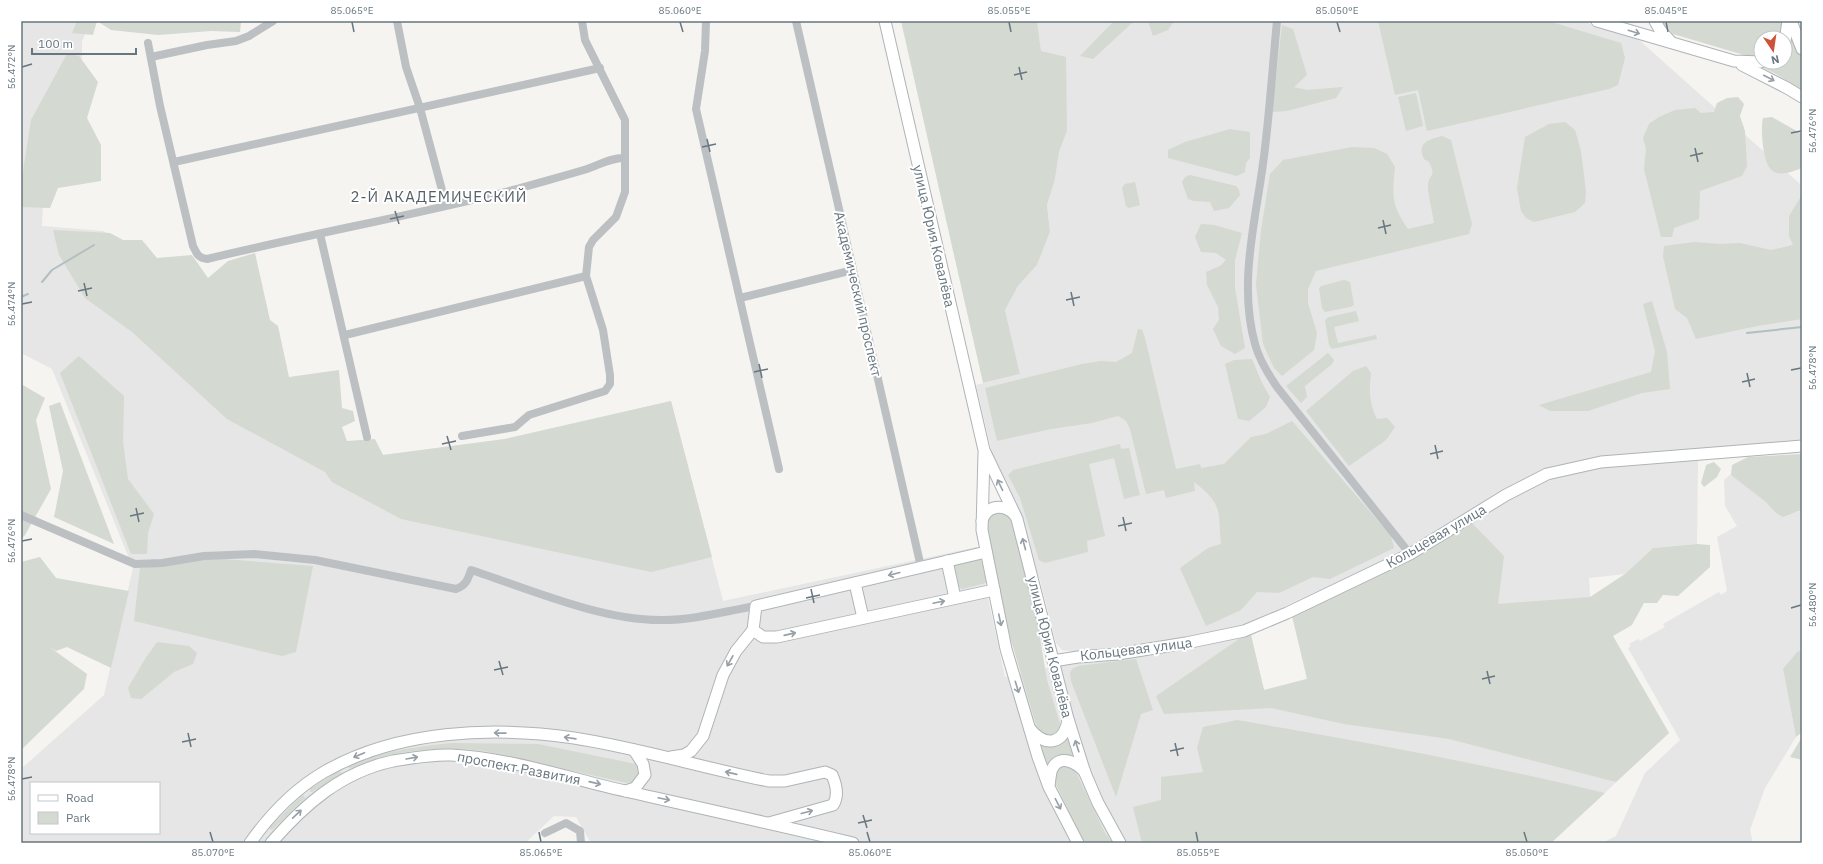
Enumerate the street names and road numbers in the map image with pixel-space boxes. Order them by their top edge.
street label: улица Юрия Ковалёва [909,163,959,309]
street label: Академический проспект [830,210,886,379]
street label: Кольцевая улица [1383,500,1490,572]
street label: улица Юрия Ковалёва [1024,574,1076,720]
street label: Кольцевая улица [1079,633,1194,665]
street label: проспект Развития [456,747,582,789]

